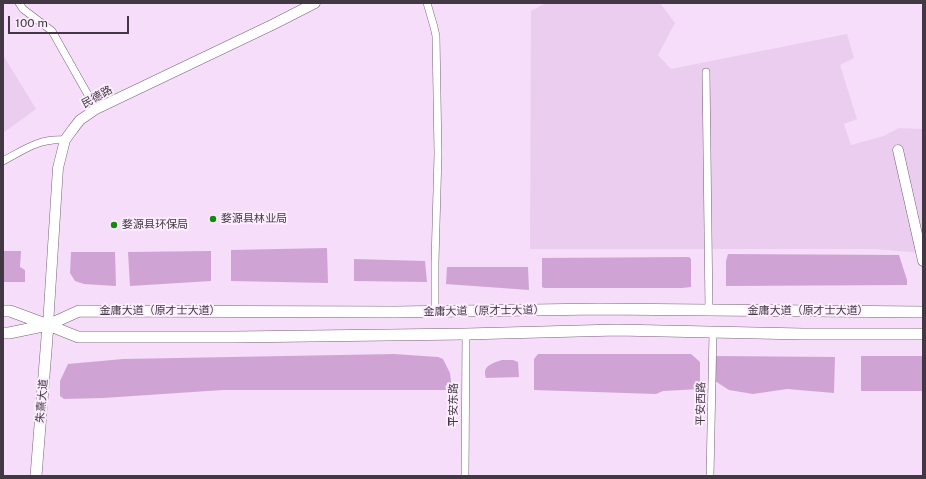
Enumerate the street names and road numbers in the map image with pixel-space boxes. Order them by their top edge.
street label: 民德路 [79,83,115,111]
street label: 金庸大道（原才士大道） [423,303,545,319]
street label: 金庸大道（原才士大道） [100,304,220,318]
street label: 金庸大道（原才士大道） [748,304,868,318]
street label: 朱熹大道 [34,379,50,423]
street label: 平安西路 [694,382,708,426]
street label: 平安东路 [447,383,461,427]

